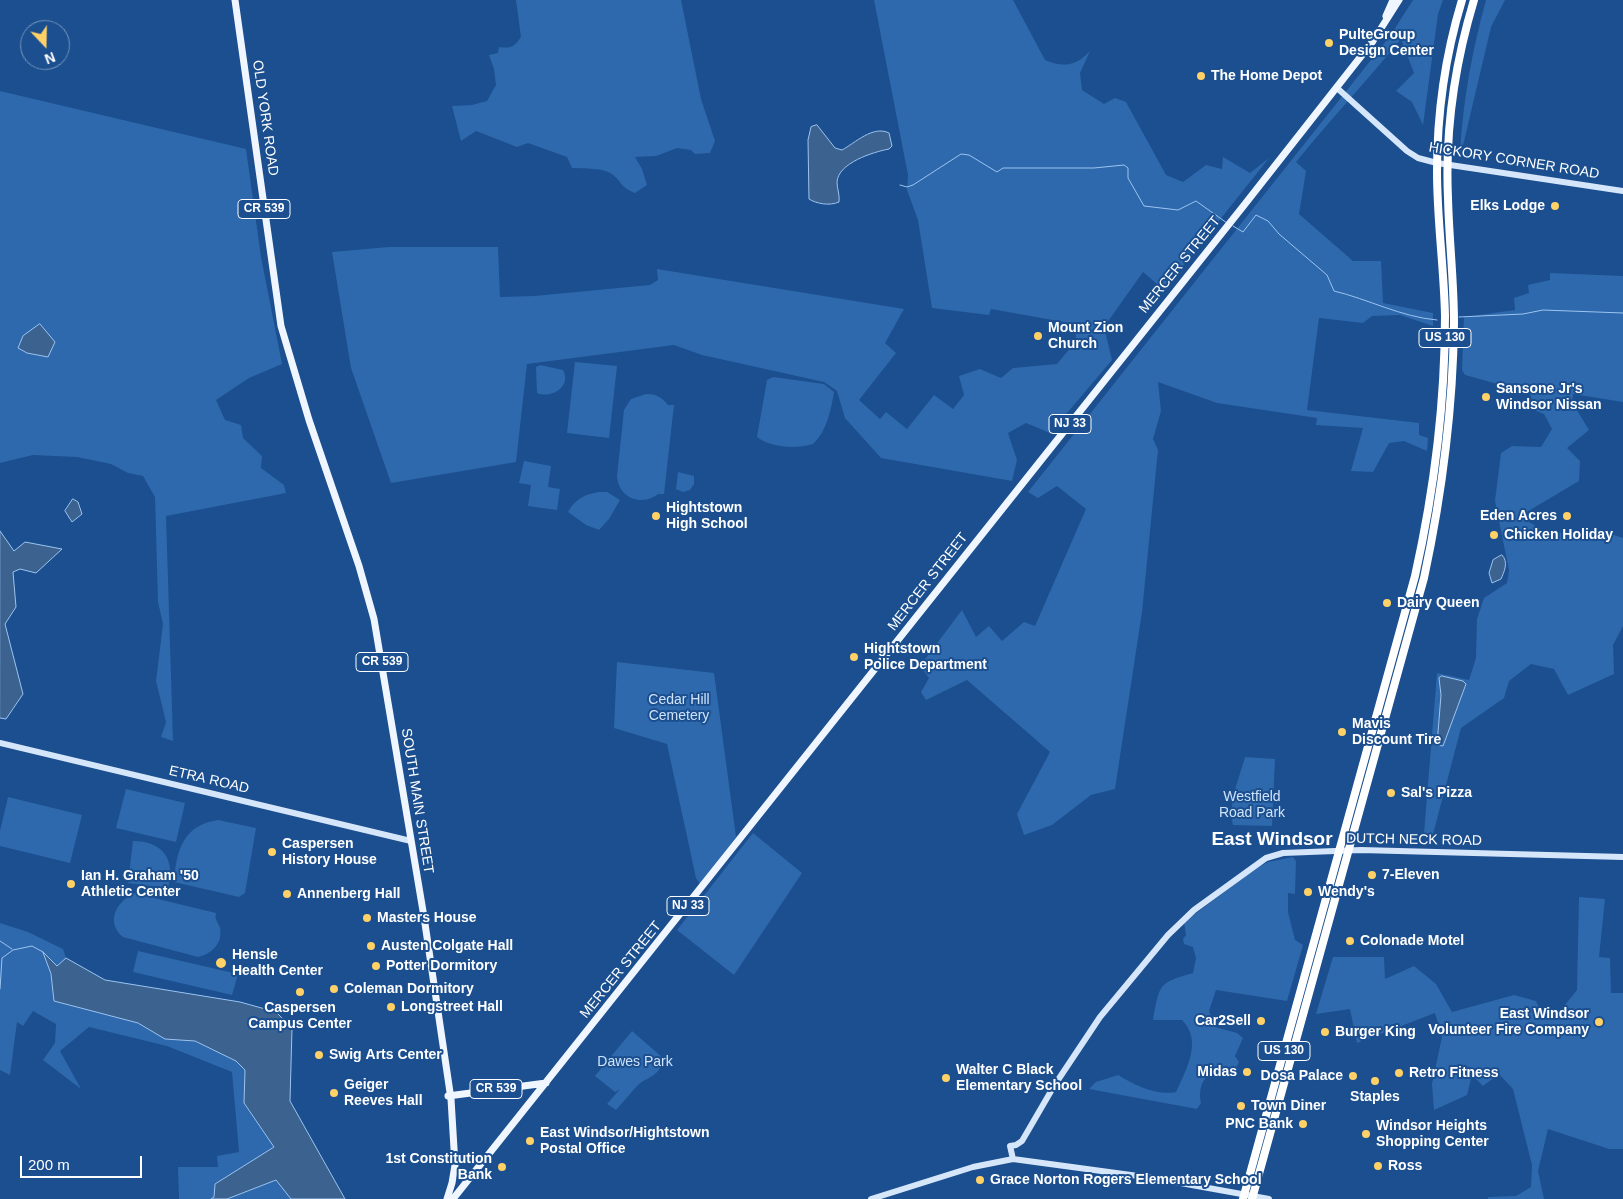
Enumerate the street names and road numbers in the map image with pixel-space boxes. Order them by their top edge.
street label: OLD YORK ROAD [249,59,281,177]
street label: HICKORY CORNER ROAD [1428,139,1600,183]
road number: CR 539 [238,200,290,218]
street label: MERCER STREET [1136,213,1224,317]
road number: US 130 [1419,328,1471,348]
road number: NJ 33 [1049,414,1091,434]
street label: MERCER STREET [885,530,971,634]
road number: CR 539 [356,652,408,672]
street label: SOUTH MAIN STREET [397,727,437,875]
street label: ETRA ROAD [167,763,251,797]
street label: DUTCH NECK ROAD [1346,830,1482,850]
road number: NJ 33 [667,896,709,916]
street label: MERCER STREET [577,918,665,1022]
road number: US 130 [1258,1042,1310,1060]
road number: CR 539 [470,1080,522,1098]

